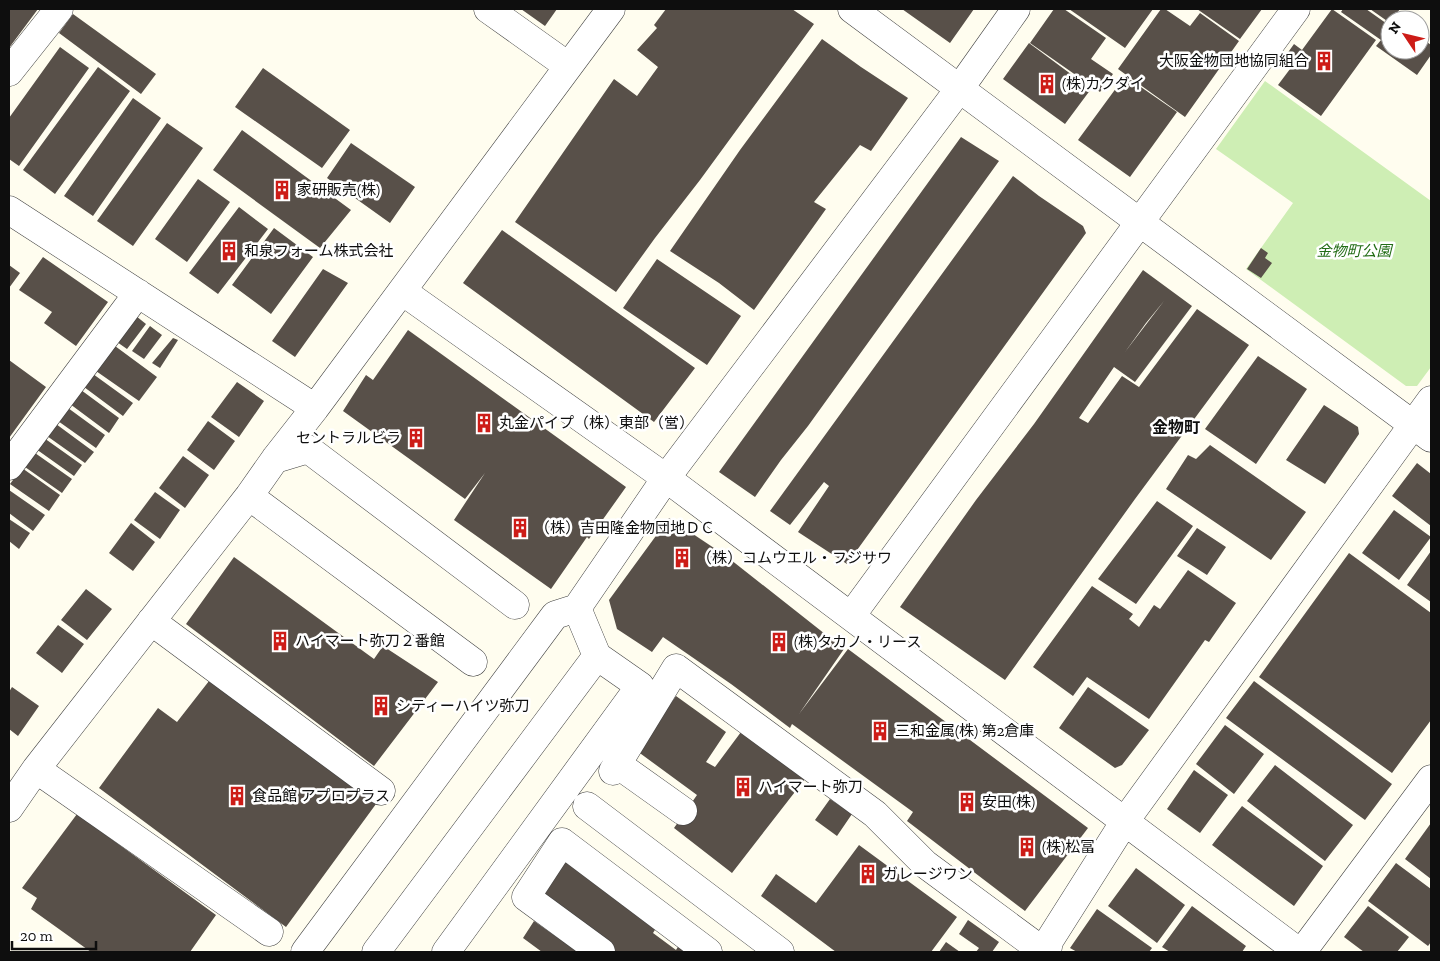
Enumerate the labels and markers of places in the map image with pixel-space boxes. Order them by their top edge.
building icon: 大阪金物団地協同組合 [1313,50,1335,72]
place label: 大阪金物団地協同組合 [1159,52,1309,70]
building icon: (株)カクダイ [1036,73,1058,95]
place label: (株)カクダイ [1062,75,1145,93]
building icon: 家研販売(株) [271,179,293,201]
place label: 家研販売(株) [297,181,380,199]
building icon: 和泉フォーム株式会社 [218,240,240,262]
place label: 和泉フォーム株式会社 [244,242,394,260]
building icon: 丸金パイプ（株）東部（営） [473,412,495,434]
place label: 丸金パイプ（株）東部（営） [499,414,694,432]
building icon: セントラルビラ [405,427,427,449]
place label: セントラルビラ [296,429,401,447]
building icon: （株）吉田隆金物団地ＤＣ [509,517,531,539]
place label: （株）吉田隆金物団地ＤＣ [535,519,715,537]
building icon: （株）コムウエル・フジサワ [671,547,693,569]
place label: （株）コムウエル・フジサワ [697,549,892,567]
building icon: ハイマート弥刀２番館 [269,630,291,652]
building icon: (株)タカノ・リース [768,631,790,653]
place label: ハイマート弥刀２番館 [295,632,445,650]
place label: (株)タカノ・リース [794,633,922,651]
building icon: シティーハイツ弥刀 [370,695,392,717]
place label: シティーハイツ弥刀 [396,697,530,715]
building icon: 三和金属(株) 第2倉庫 [869,720,891,742]
place label: 三和金属(株) 第2倉庫 [895,722,1034,740]
building icon: ハイマート弥刀 [732,776,754,798]
place label: ハイマート弥刀 [758,778,863,796]
building icon: 食品館 アプロプラス [226,785,248,807]
place label: 食品館 アプロプラス [252,787,390,805]
building icon: 安田(株) [956,791,978,813]
place label: 安田(株) [982,793,1035,811]
building icon: (株)松冨 [1016,836,1038,858]
place label: (株)松冨 [1042,838,1095,856]
building icon: ガレージワン [857,863,879,885]
place label: ガレージワン [883,865,973,883]

